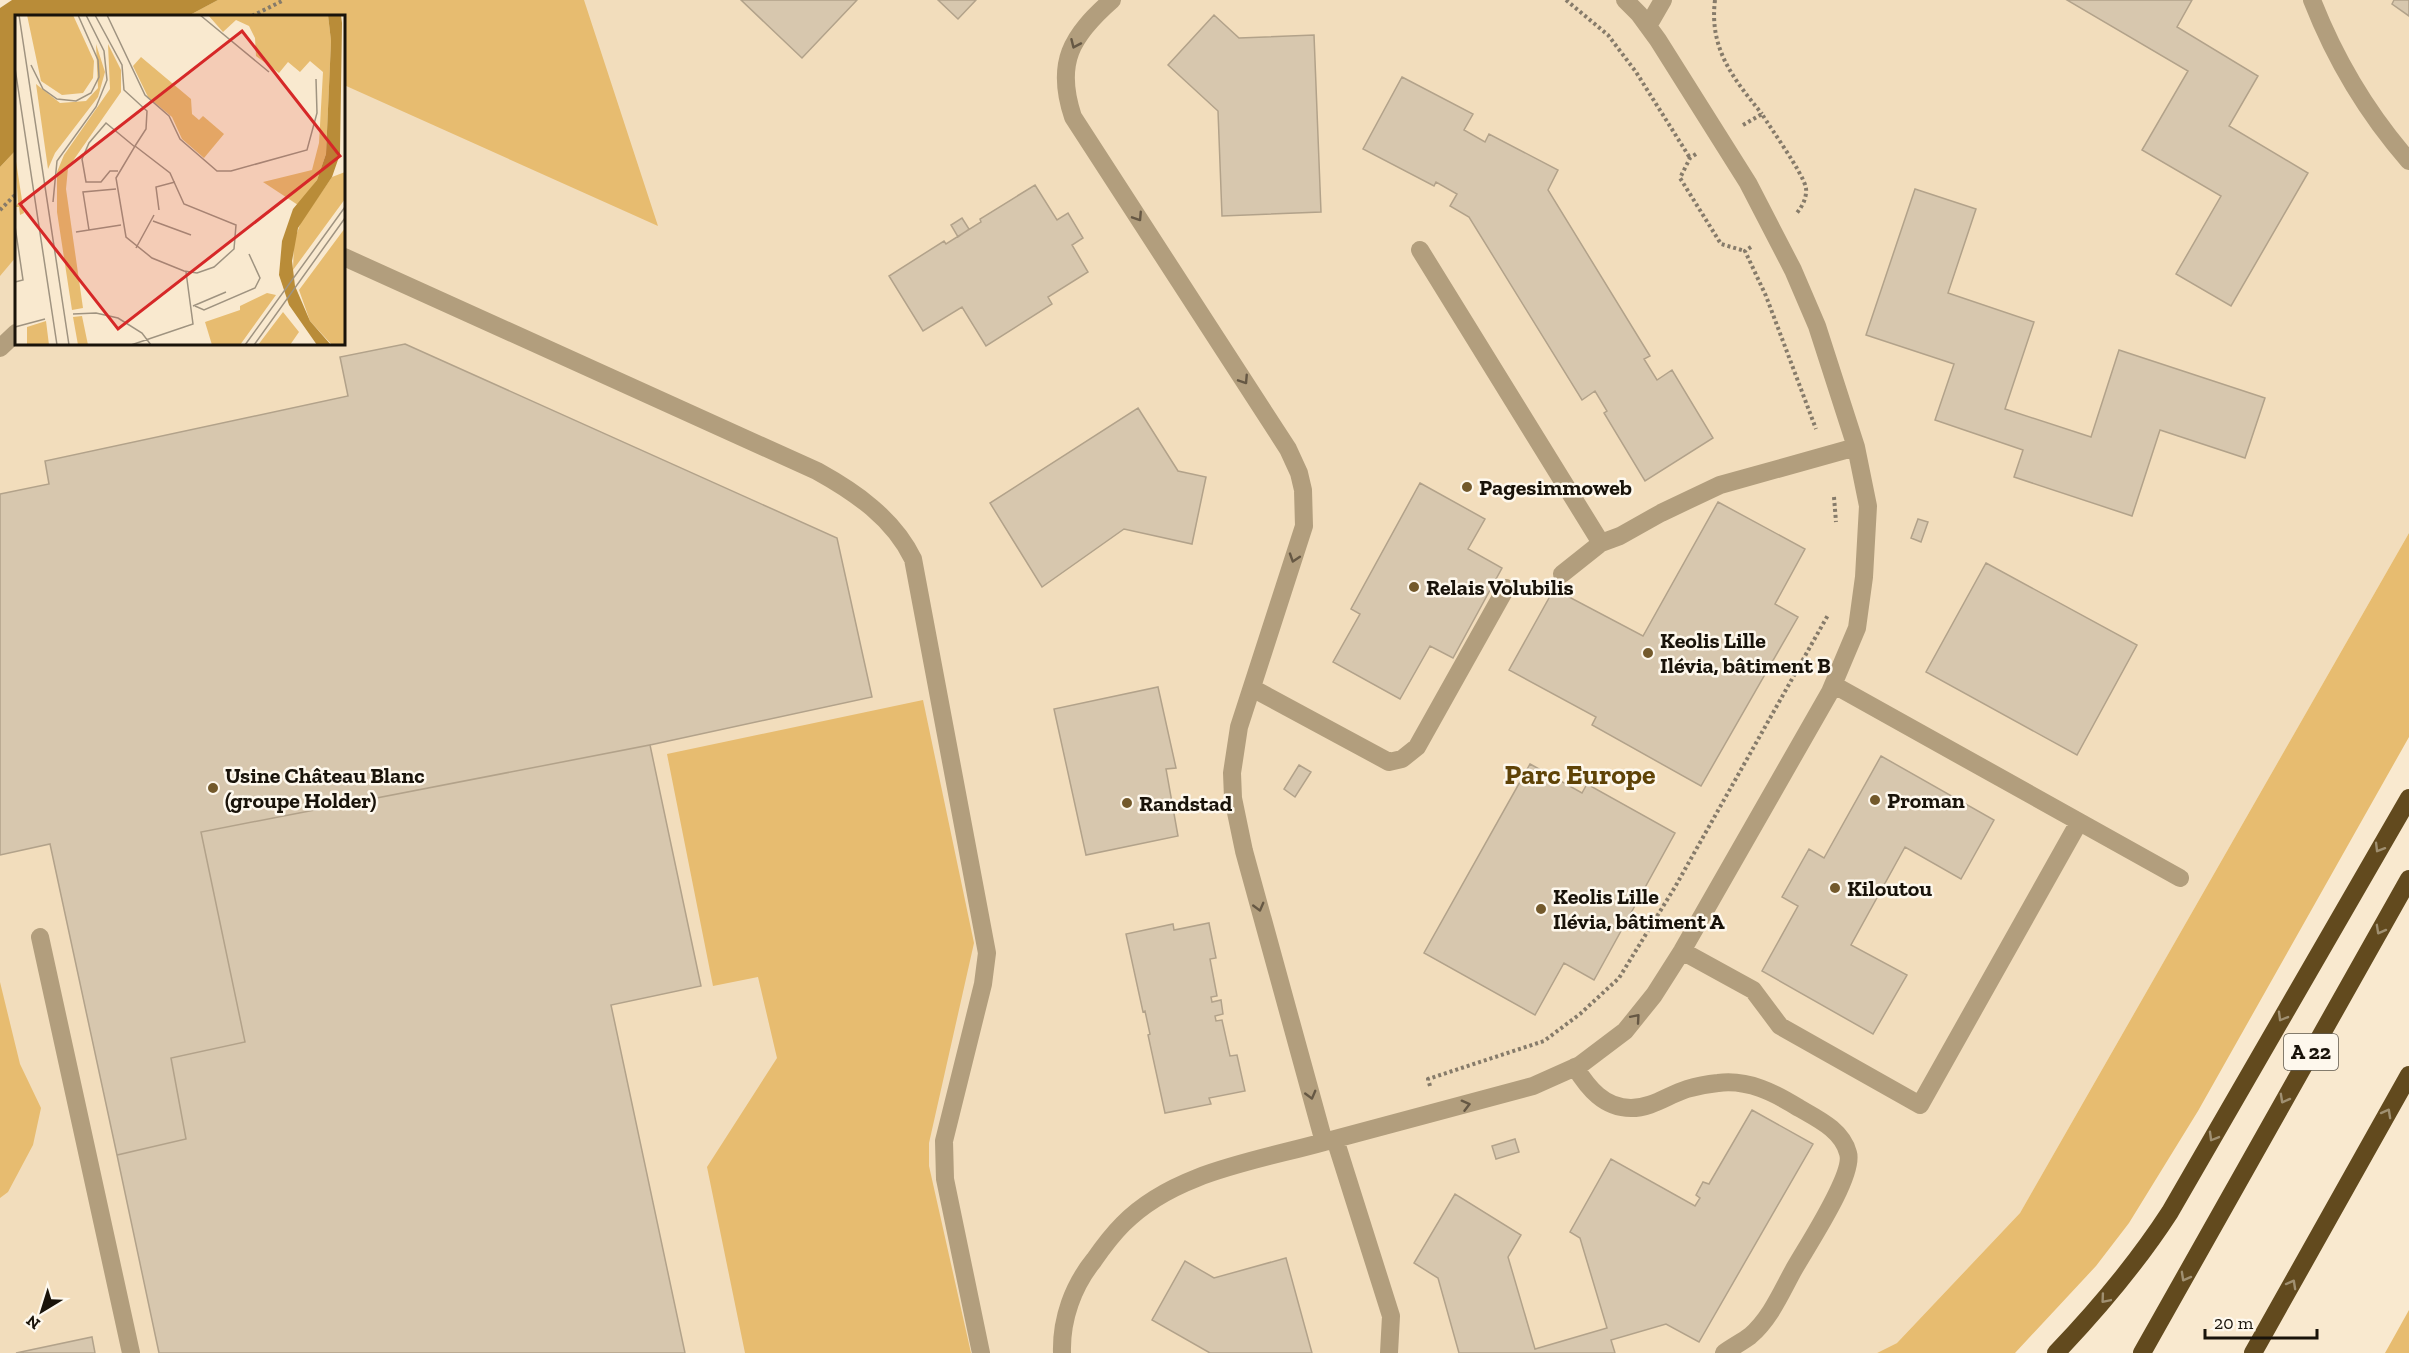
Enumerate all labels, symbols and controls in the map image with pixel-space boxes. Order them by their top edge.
inset map [15,15,345,345]
one-way arrow [1070,38,1082,49]
one-way arrow [1130,211,1142,221]
one-way arrow [1237,374,1248,385]
place label: Pagesimmoweb [1479,474,1632,501]
marker: Pagesimmoweb [1460,480,1474,494]
one-way arrow [1289,552,1301,563]
place label: Relais Volubilis [1426,574,1574,601]
marker: Relais Volubilis [1407,580,1421,594]
place label: Keolis Lille Ilévia, bâtiment B [1660,627,1831,679]
marker: Keolis Lille Ilévia, bâtiment B [1641,646,1655,660]
district label: Parc Europe [1504,758,1656,791]
place label: Usine Château Blanc (groupe Holder) [225,762,425,814]
marker: Usine Château Blanc (groupe Holder) [206,781,220,795]
place label: Proman [1887,787,1965,814]
place label: Randstad [1139,790,1233,817]
marker: Proman [1868,793,1882,807]
marker: Randstad [1120,796,1134,810]
one-way arrow [2374,842,2386,852]
place label: Kiloutou [1847,875,1932,902]
marker: Kiloutou [1828,881,1842,895]
place label: Keolis Lille Ilévia, bâtiment A [1553,883,1725,935]
one-way arrow [1252,902,1264,912]
marker: Keolis Lille Ilévia, bâtiment A [1534,902,1548,916]
one-way arrow [2376,924,2387,934]
one-way arrow [2278,1011,2289,1021]
one-way arrow [1629,1014,1640,1025]
road number: A 22 [2284,1034,2338,1070]
one-way arrow [1304,1090,1317,1100]
one-way arrow [2280,1093,2292,1104]
one-way arrow [1460,1100,1470,1112]
one-way arrow [2380,1109,2392,1120]
one-way arrow [2209,1131,2220,1141]
one-way arrow [2181,1271,2192,1281]
one-way arrow [2285,1279,2296,1290]
north arrow [12,1281,72,1341]
one-way arrow [2101,1292,2112,1303]
scale bar [2205,1302,2318,1340]
text: N [22,1311,44,1334]
text: 20 m [2214,1312,2254,1334]

